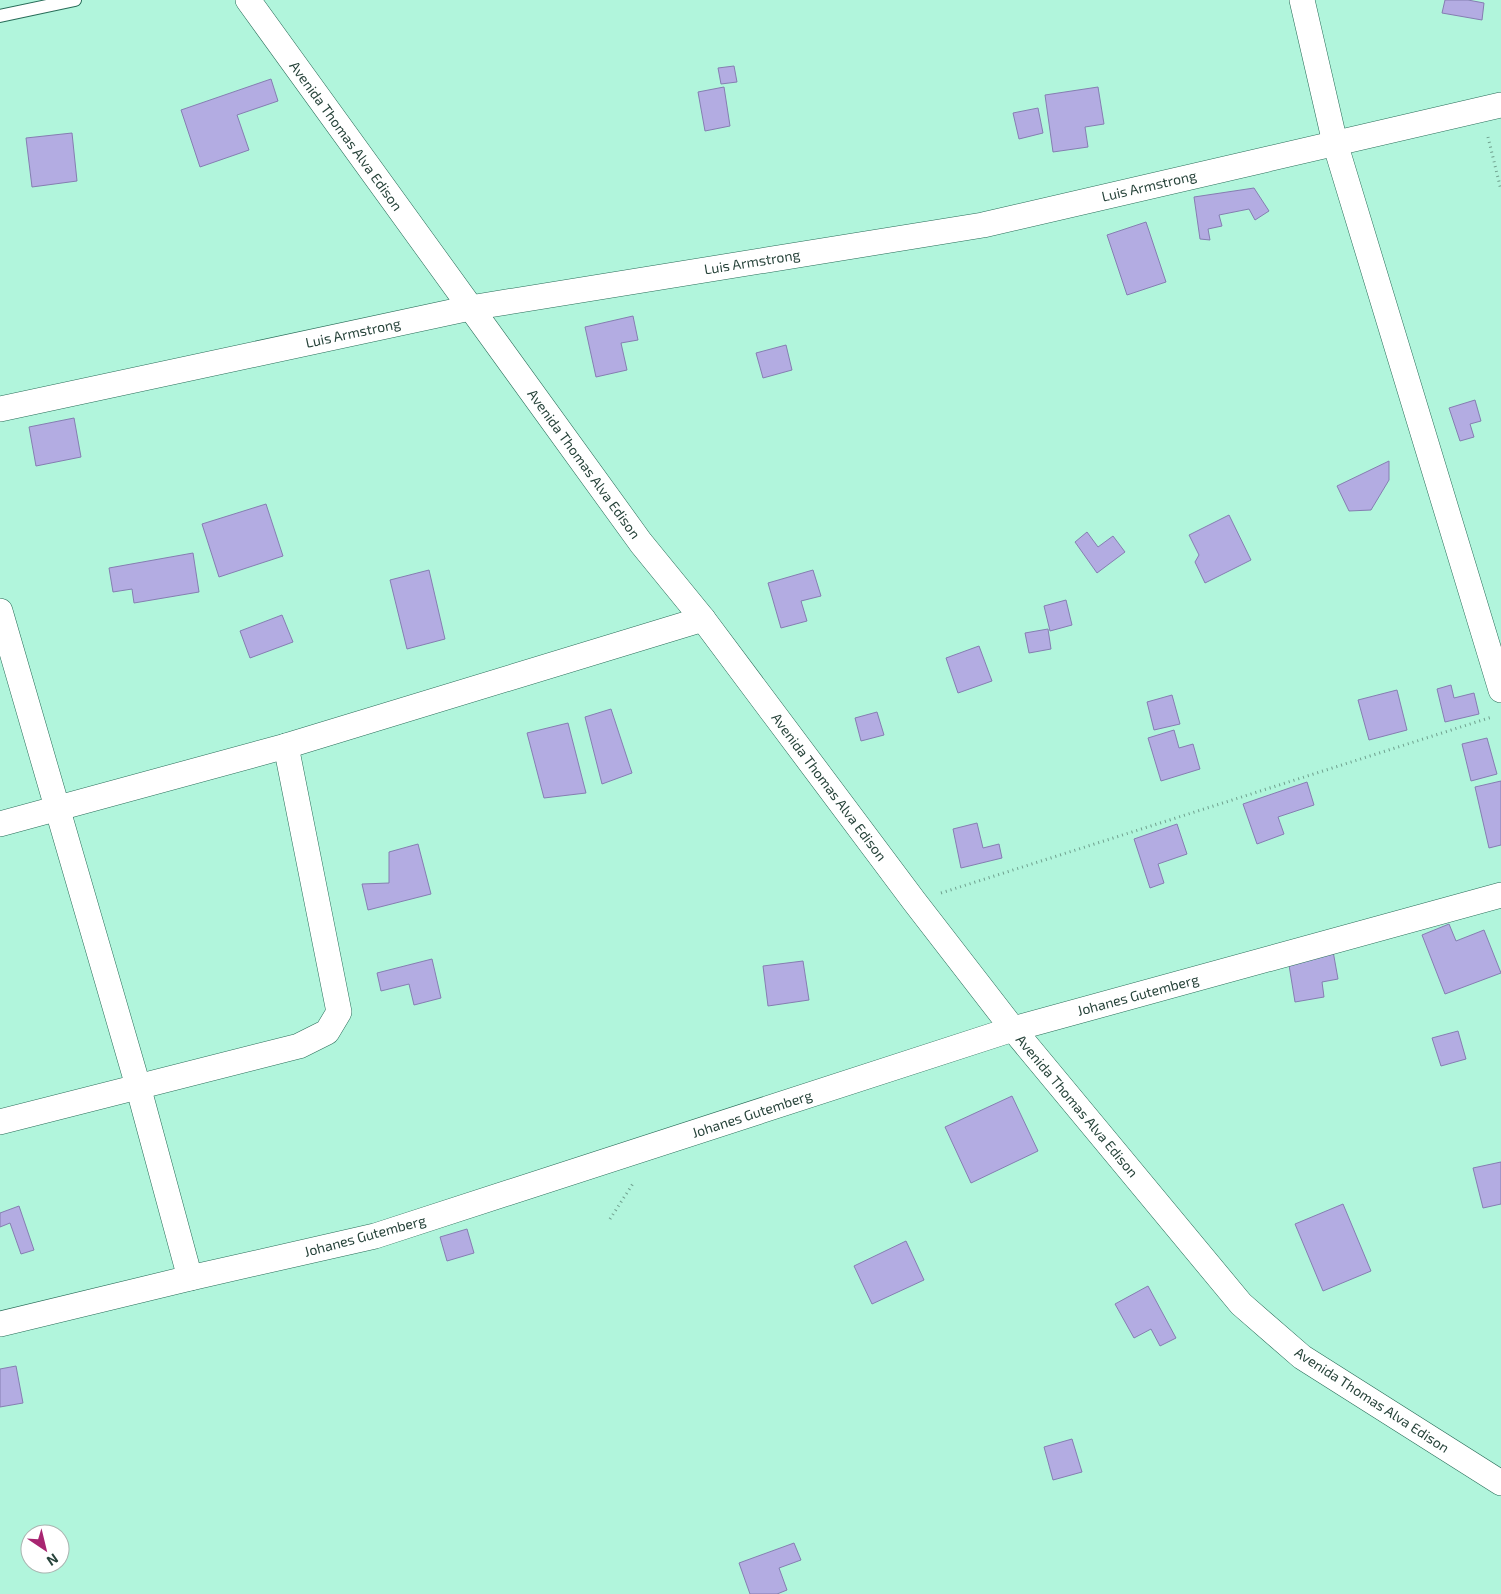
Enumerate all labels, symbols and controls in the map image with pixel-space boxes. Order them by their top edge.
street label: Avenida Thomas Alva Edison [286,58,406,214]
street label: Luis Armstrong [1100,166,1198,205]
street label: Luis Armstrong [703,246,801,277]
street label: Luis Armstrong [304,314,402,351]
street label: Avenida Thomas Alva Edison [524,386,644,542]
street label: Avenida Thomas Alva Edison [768,709,891,864]
street label: Johanes Gutemberg [1075,970,1201,1019]
street label: Avenida Thomas Alva Edison [1013,1031,1142,1180]
street label: Johanes Gutemberg [690,1086,814,1141]
street label: Johanes Gutemberg [302,1211,428,1260]
street label: Avenida Thomas Alva Edison [1292,1343,1453,1456]
north arrow [20,1524,70,1574]
text: N [44,1550,62,1570]

